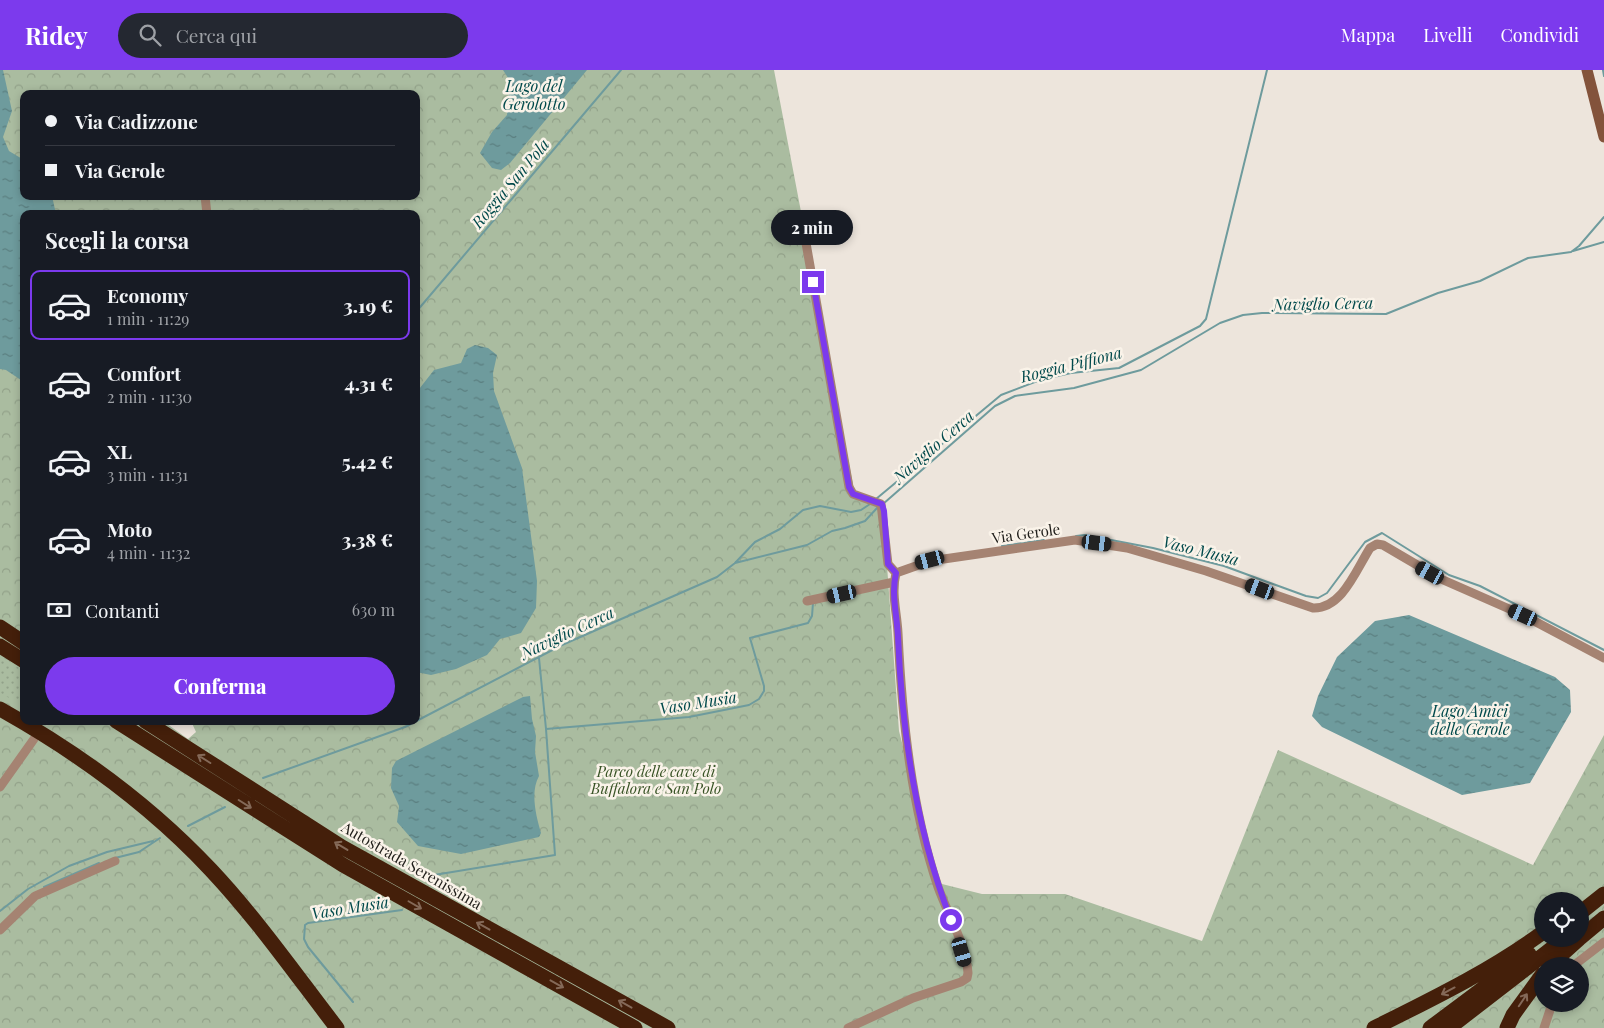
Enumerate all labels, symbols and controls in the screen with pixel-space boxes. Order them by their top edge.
search box [118,13,468,58]
text: Ridey [25,19,88,51]
icon: search [136,21,164,49]
text: Cerca qui [176,22,257,48]
text: Mappa [1341,23,1395,47]
text: Livelli [1423,23,1472,47]
text: Condividi [1500,23,1579,47]
water label: Lago del Gerolotto [502,75,566,114]
text: Via Cadizzone [75,108,198,134]
water label: Roggia San Pola [466,134,554,233]
text: Via Gerole [75,157,165,183]
callout: 2 min [772,210,854,244]
text: 2 min [791,217,833,238]
text: Scegli la corsa [45,225,189,255]
route end [802,271,824,293]
text: Economy [107,282,188,308]
icon: car [47,283,92,328]
text: 3.19 € [343,292,393,318]
water label: Naviglio Cerca [1270,292,1374,314]
text: 1 min · 11:29 [107,308,189,329]
water label: Roggia Piffiona [1017,341,1124,387]
text: Comfort [107,360,181,386]
icon: car [47,361,92,406]
text: 4.31 € [345,370,393,396]
text: 2 min · 11:30 [107,386,192,407]
water label: Naviglio Cerca [887,405,978,488]
text: XL [107,438,132,464]
icon: car [47,439,92,484]
text: 5.42 € [342,448,393,474]
text: 3 min · 11:31 [107,464,188,485]
text: Moto [107,516,152,542]
icon: car [47,517,92,562]
street label: Via Gerole [990,518,1061,548]
text: 3.38 € [342,526,393,552]
water label: Vaso Musia [1161,530,1241,570]
car [1081,534,1112,552]
text: 4 min · 11:32 [107,542,191,563]
car [913,549,946,571]
car [1413,559,1446,587]
car [1243,577,1276,601]
car [825,583,858,605]
icon: cash [45,596,73,624]
text: Contanti [85,597,160,623]
text: 630 m [352,599,395,620]
water label: Naviglio Cerca [515,601,617,664]
car [1506,602,1539,628]
button: Conferma [45,657,395,715]
water label: Vaso Musia [658,686,738,718]
water label: Lago Amici delle Gerole [1430,700,1510,739]
one-way arrow [197,754,211,764]
park label: Parco delle cave di Buffalora e San Polo [590,761,721,798]
one-way arrow [238,800,252,810]
street label: Autostrada Serenissima [337,816,486,914]
one-way arrow [335,840,349,850]
water label: Vaso Musia [310,891,390,923]
map controls [1534,892,1589,1012]
button: locate [1534,892,1589,947]
one-way arrow [407,901,421,911]
route start [940,909,962,931]
one-way arrow [476,920,491,930]
car [950,935,973,969]
button: layers [1534,957,1589,1012]
one-way arrow [549,980,563,990]
one-way arrow [1441,987,1456,996]
one-way arrow [1518,994,1528,1008]
one-way arrow [618,999,633,1009]

